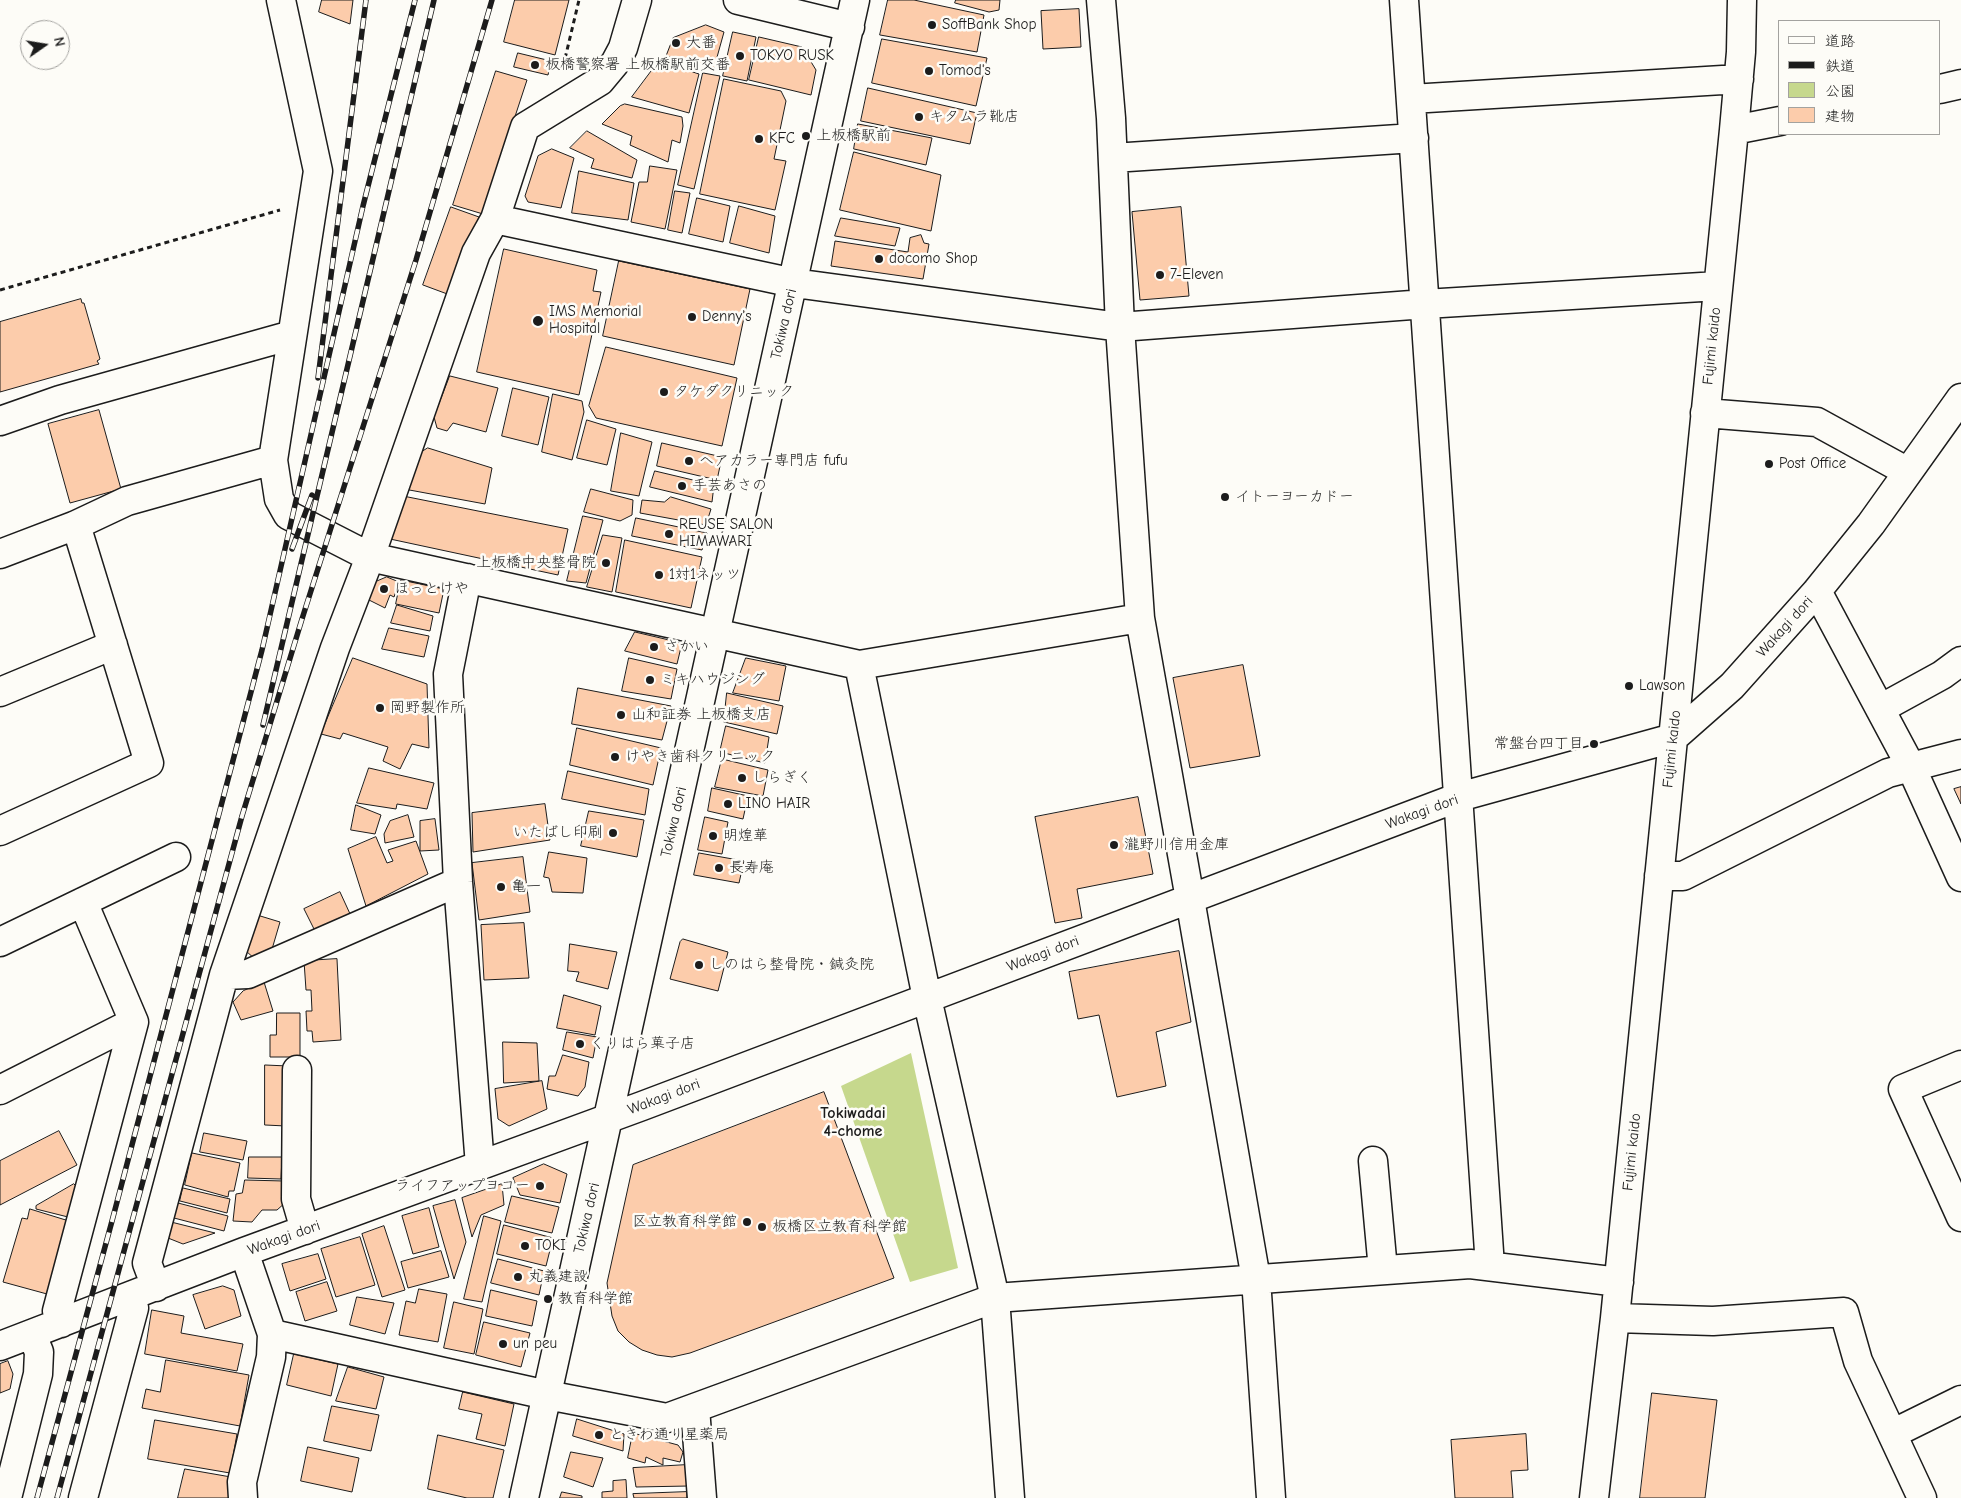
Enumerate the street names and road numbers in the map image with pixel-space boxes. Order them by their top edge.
street label: Tokiwa dori [767,287,801,361]
street label: Fujimi kaido [1699,306,1725,386]
street label: Wakagi dori [1753,593,1817,661]
street label: Fujimi kaido [1659,709,1685,789]
street label: Tokiwa dori [657,785,691,859]
street label: Wakagi dori [1383,791,1461,833]
street label: Wakagi dori [1004,932,1082,976]
street label: Wakagi dori [625,1075,703,1119]
street label: Fujimi kaido [1619,1112,1645,1192]
street label: Tokiwa dori [570,1181,604,1255]
street label: Wakagi dori [245,1217,323,1259]

